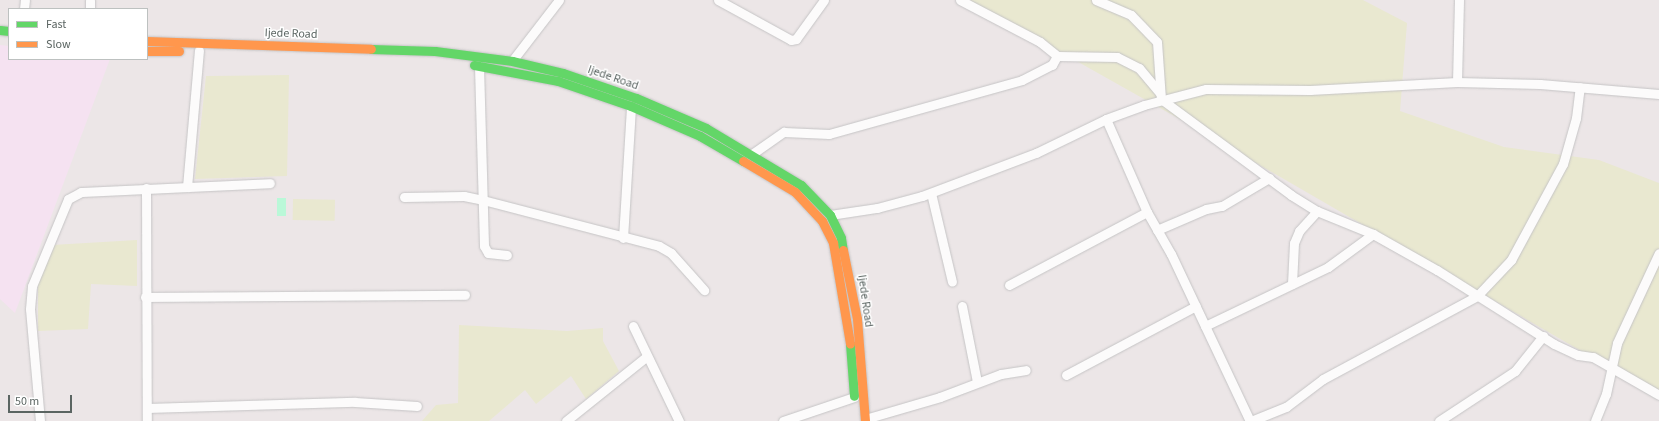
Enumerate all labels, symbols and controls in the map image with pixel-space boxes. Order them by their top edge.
legend [8,8,148,60]
text: Fast [46,16,66,33]
street label: Ijede Road [264,26,318,42]
text: Slow [46,36,71,53]
street label: Ijede Road [586,63,640,93]
street label: Ijede Road [854,274,876,328]
scale bar [10,387,74,413]
text: 50 m [15,393,39,410]

